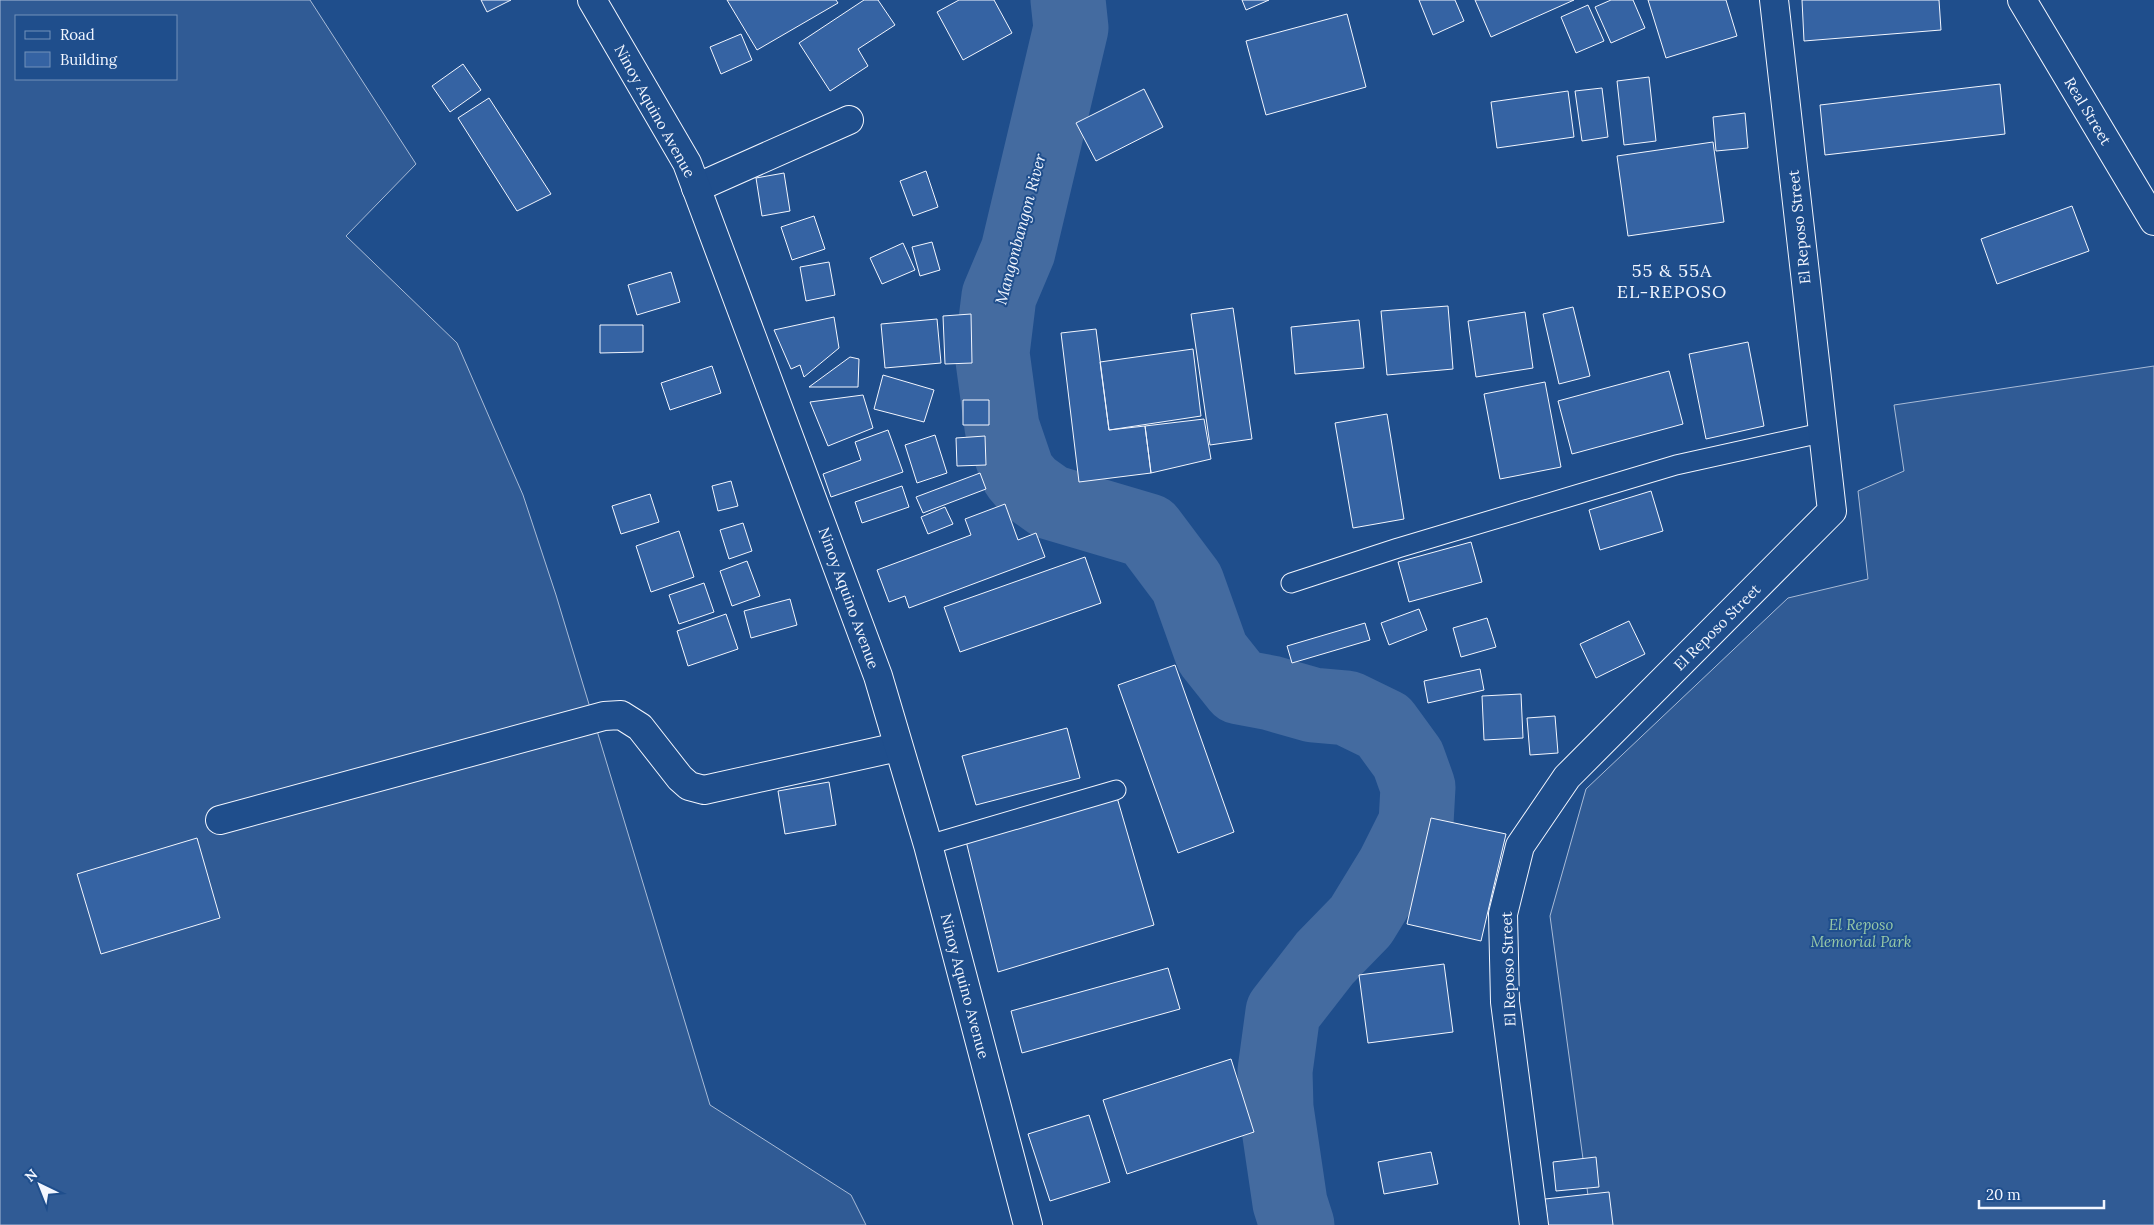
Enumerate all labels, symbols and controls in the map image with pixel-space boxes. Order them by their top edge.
legend [15,15,178,80]
text: Road [60,25,95,44]
street label: Ninoy Aquino Avenue [611,41,699,181]
text: Building [60,50,118,69]
street label: Real Street [2060,74,2116,149]
water label: Mangonbangon River [990,151,1050,307]
street label: El Reposo Street [1784,169,1814,285]
district label: 55 & 55A EL-REPOSO [1617,259,1727,303]
street label: Ninoy Aquino Avenue [815,525,883,671]
street label: El Reposo Street [1670,580,1764,674]
street label: Ninoy Aquino Avenue [937,911,993,1061]
street label: El Reposo Street [1496,911,1519,1027]
park label: El Reposo Memorial Park [1810,915,1912,951]
north arrow [15,1160,65,1210]
text: N [21,1165,41,1186]
scale bar [1979,1178,2104,1210]
text: 20 m [1986,1185,2021,1204]

